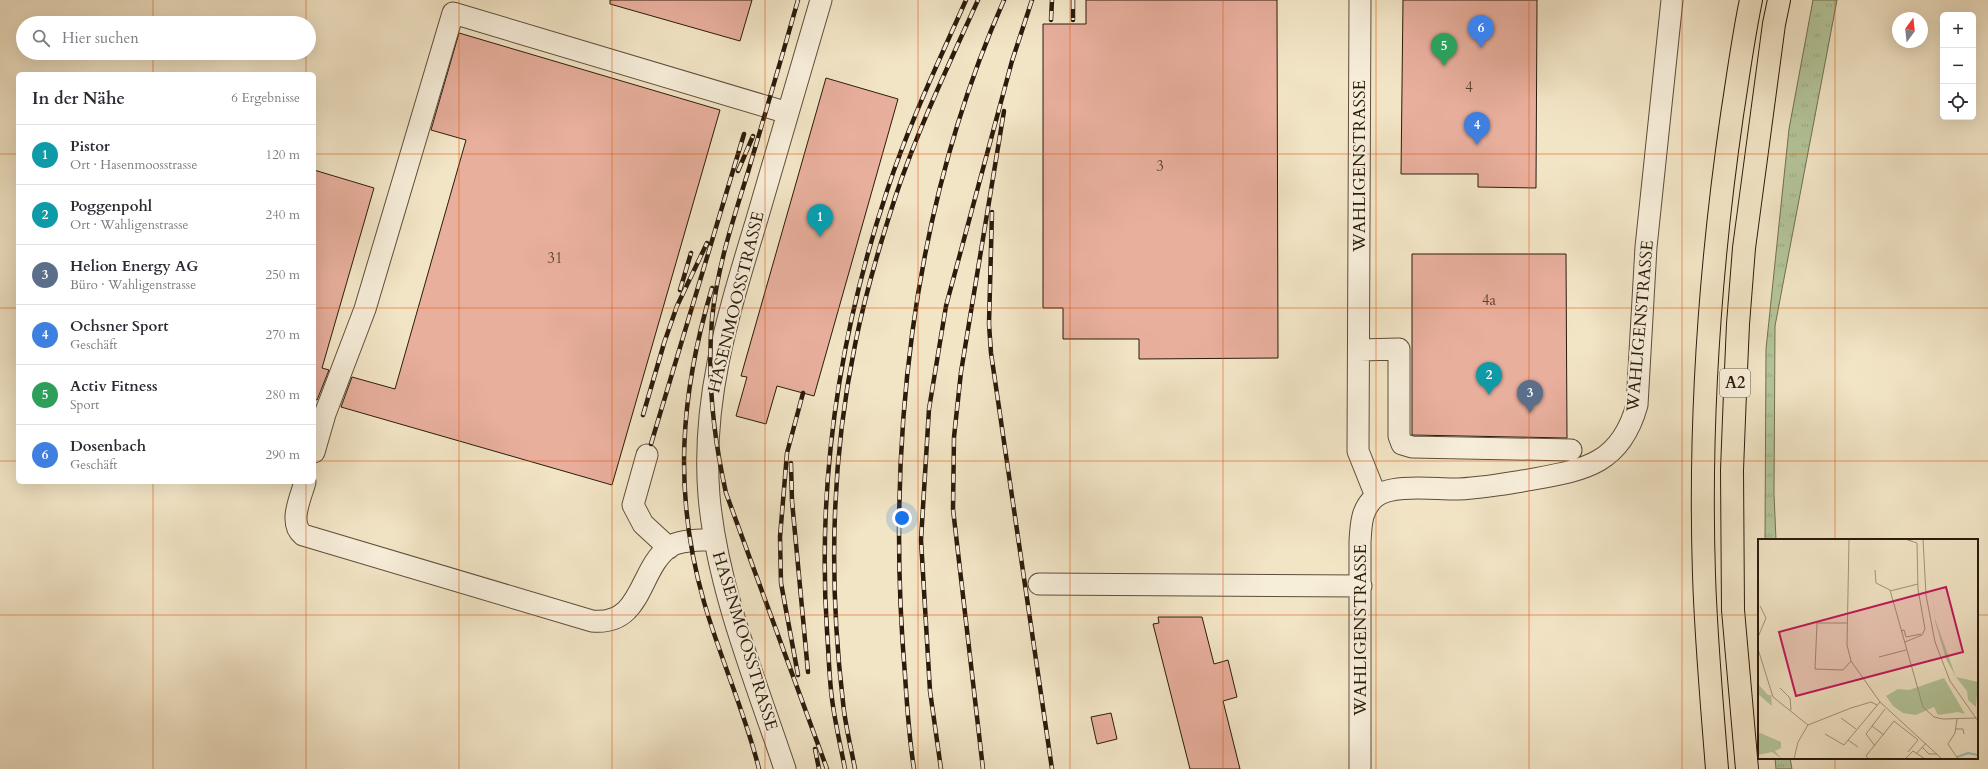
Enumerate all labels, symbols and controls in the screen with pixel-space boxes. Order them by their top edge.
north arrow [1892,12,1928,48]
map controls [1940,12,1976,120]
button: + [1940,12,1976,48]
pin: 6 [1468,15,1494,48]
search box [16,16,316,60]
icon: search [30,27,52,49]
text: Hier suchen [62,28,139,48]
pin: 5 [1431,33,1457,66]
button: − [1940,48,1976,84]
house number: 4 [1465,77,1473,97]
street label: WAHLIGENSTRASSE [1348,80,1371,253]
button: locate [1940,84,1976,120]
text: In der Nähe [32,87,125,110]
text: 6 Ergebnisse [231,89,300,107]
pin: 4 [1464,112,1490,145]
text: Pistor [70,136,110,156]
text: 1 [42,146,48,164]
text: 120 m [266,146,300,164]
text: Ort · Hasenmoosstrasse [70,156,197,174]
house number: 3 [1156,156,1164,176]
text: Poggenpohl [70,196,152,216]
pin: 1 [807,204,833,237]
text: 2 [42,206,48,224]
text: 240 m [266,206,300,224]
street label: HASENMOOSSTRASSE [702,209,770,395]
text: Ort · Wahligenstrasse [70,216,188,234]
street label: WAHLIGENSTRASSE [1621,239,1659,414]
house number: 31 [547,248,563,268]
text: Helion Energy AG [70,256,198,276]
text: 3 [42,266,48,284]
text: 250 m [266,266,300,284]
text: Büro · Wahligenstrasse [70,276,196,294]
house number: 4a [1482,290,1497,310]
text: Ochsner Sport [70,316,168,336]
text: 4 [42,326,48,344]
text: 270 m [266,326,300,344]
text: Geschäft [70,336,117,354]
pin: 2 [1476,362,1502,395]
road number: A2 [1720,369,1750,397]
text: Activ Fitness [70,376,158,396]
pin: 3 [1517,380,1543,413]
text: 5 [42,386,48,404]
text: 280 m [266,386,300,404]
text: Sport [70,396,99,414]
text: Dosenbach [70,436,146,456]
text: 6 [42,446,48,464]
text: 290 m [266,446,300,464]
text: Geschäft [70,456,117,474]
your location [892,508,912,528]
inset map [1758,539,1978,759]
street label: WAHLIGENSTRASSE [1349,544,1372,717]
street label: HASENMOOSSTRASSE [707,549,783,733]

